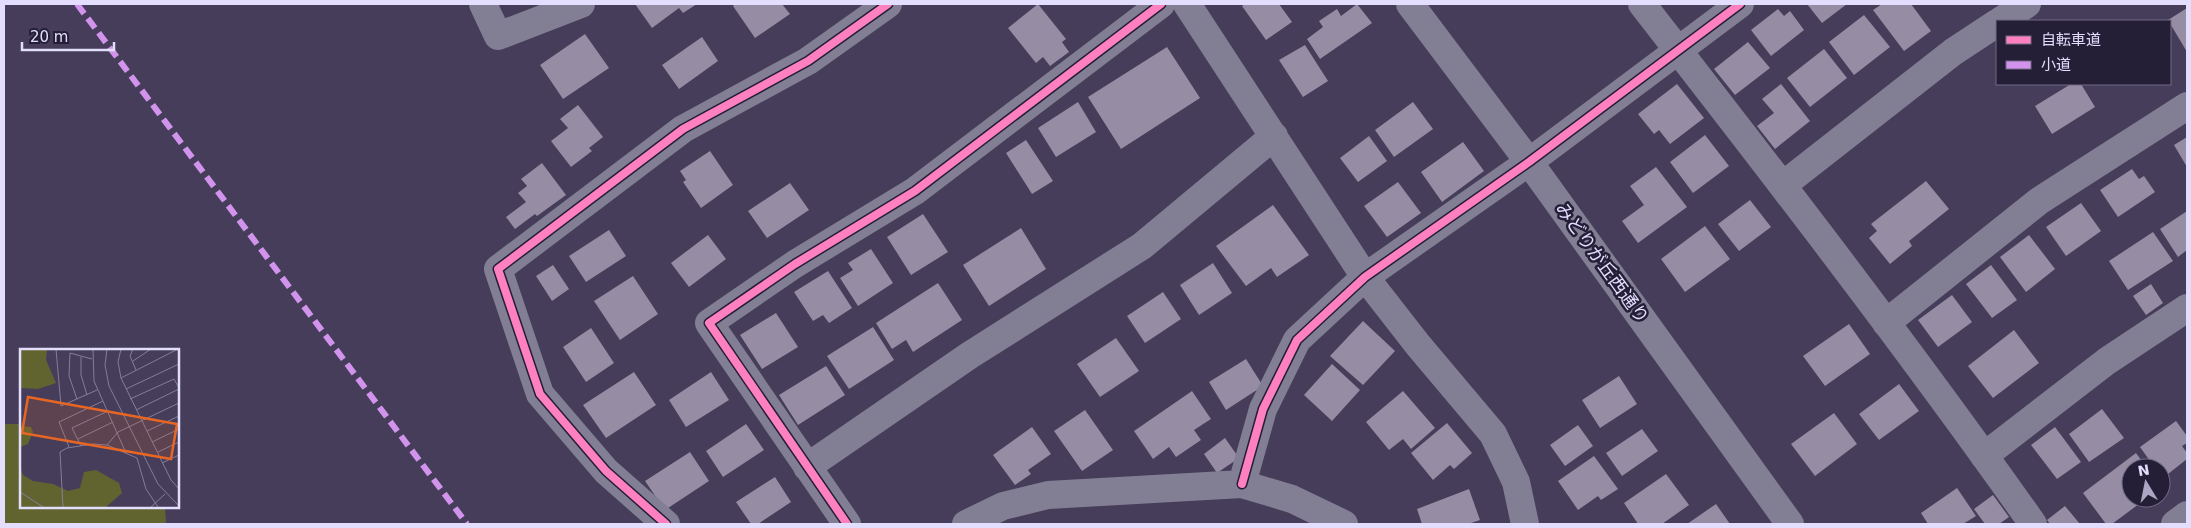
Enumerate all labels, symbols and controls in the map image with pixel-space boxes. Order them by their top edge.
scale bar [22,20,115,52]
legend [1996,20,2171,85]
text: 20 m [30,28,68,46]
text: 自転車道 [2041,31,2101,49]
text: 小道 [2041,56,2071,74]
street label: みどりが丘西通り [1552,198,1653,327]
inset map [20,349,179,508]
north arrow [2121,458,2171,508]
text: N [2137,461,2151,479]

